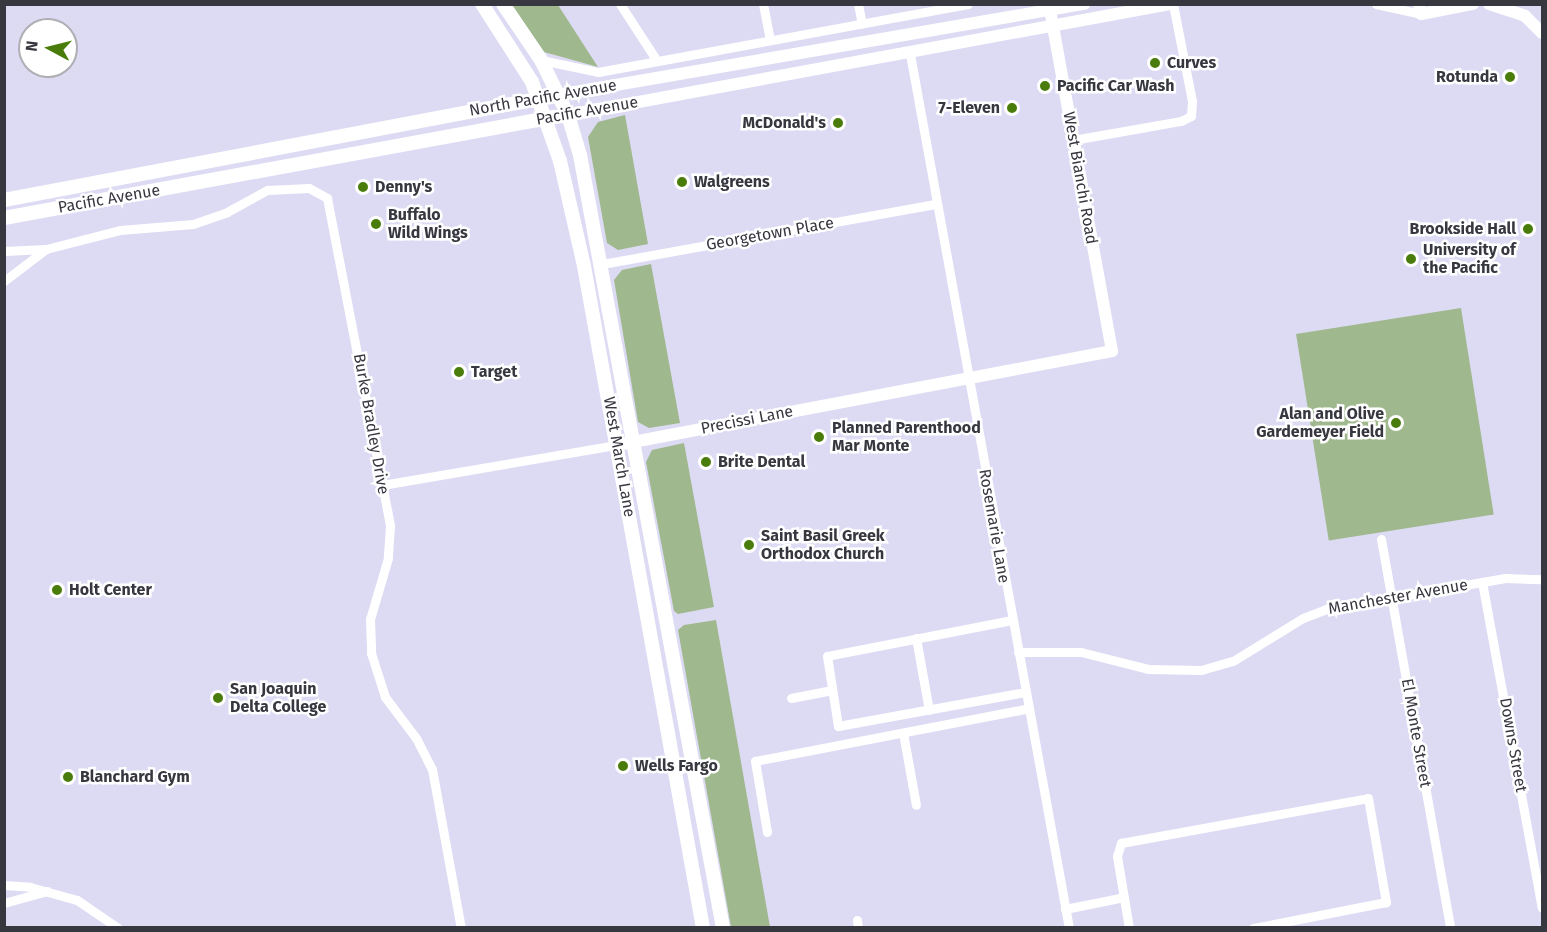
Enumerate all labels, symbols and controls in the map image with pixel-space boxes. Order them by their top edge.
north arrow [18,18,78,78]
text: N [22,40,42,52]
place label: Curves [1167,53,1216,73]
marker: Curves [1148,56,1162,70]
place label: Rotunda [1436,67,1498,87]
marker: Rotunda [1503,70,1517,84]
street label: North Pacific Avenue [468,76,618,120]
place label: Pacific Car Wash [1057,76,1174,96]
marker: Pacific Car Wash [1038,79,1052,93]
street label: Pacific Avenue [534,93,640,129]
place label: 7-Eleven [938,98,1000,118]
marker: 7-Eleven [1005,101,1019,115]
street label: West Bianchi Road [1059,110,1101,246]
place label: McDonald's [743,113,826,133]
marker: McDonald's [831,116,845,130]
place label: Walgreens [694,172,770,192]
marker: Walgreens [675,175,689,189]
place label: Denny's [375,177,432,197]
marker: Denny's [356,180,370,194]
street label: Pacific Avenue [56,181,162,217]
place label: Buffalo Wild Wings [388,205,468,243]
street label: Georgetown Place [705,213,835,255]
marker: Buffalo Wild Wings [369,217,383,231]
place label: Brookside Hall [1410,219,1516,239]
marker: Brookside Hall [1521,222,1535,236]
place label: University of the Pacific [1423,240,1516,278]
marker: University of the Pacific [1404,252,1418,266]
street label: Burke Bradley Drive [349,352,393,496]
place label: Target [471,362,517,382]
marker: Target [452,365,466,379]
street label: West March Lane [599,395,639,519]
street label: Precissi Lane [699,402,795,438]
place label: Alan and Olive Gardemeyer Field [1256,404,1384,442]
marker: Alan and Olive Gardemeyer Field [1389,416,1403,430]
place label: Planned Parenthood Mar Monte [832,418,981,456]
marker: Planned Parenthood Mar Monte [810,428,828,446]
place label: Brite Dental [718,452,805,472]
marker: Brite Dental [699,455,713,469]
street label: Rosemarie Lane [975,467,1013,585]
place label: Saint Basil Greek Orthodox Church [761,526,885,564]
marker: Saint Basil Greek Orthodox Church [742,538,756,552]
street label: Manchester Avenue [1327,575,1469,619]
place label: Holt Center [69,580,152,600]
marker: Holt Center [50,583,64,597]
street label: El Monte Street [1397,677,1435,789]
place label: San Joaquin Delta College [230,679,326,717]
marker: San Joaquin Delta College [211,691,225,705]
street label: Downs Street [1495,696,1531,794]
place label: Wells Fargo [635,756,718,776]
marker: Wells Fargo [616,759,630,773]
place label: Blanchard Gym [80,767,190,787]
marker: Blanchard Gym [61,770,75,784]

